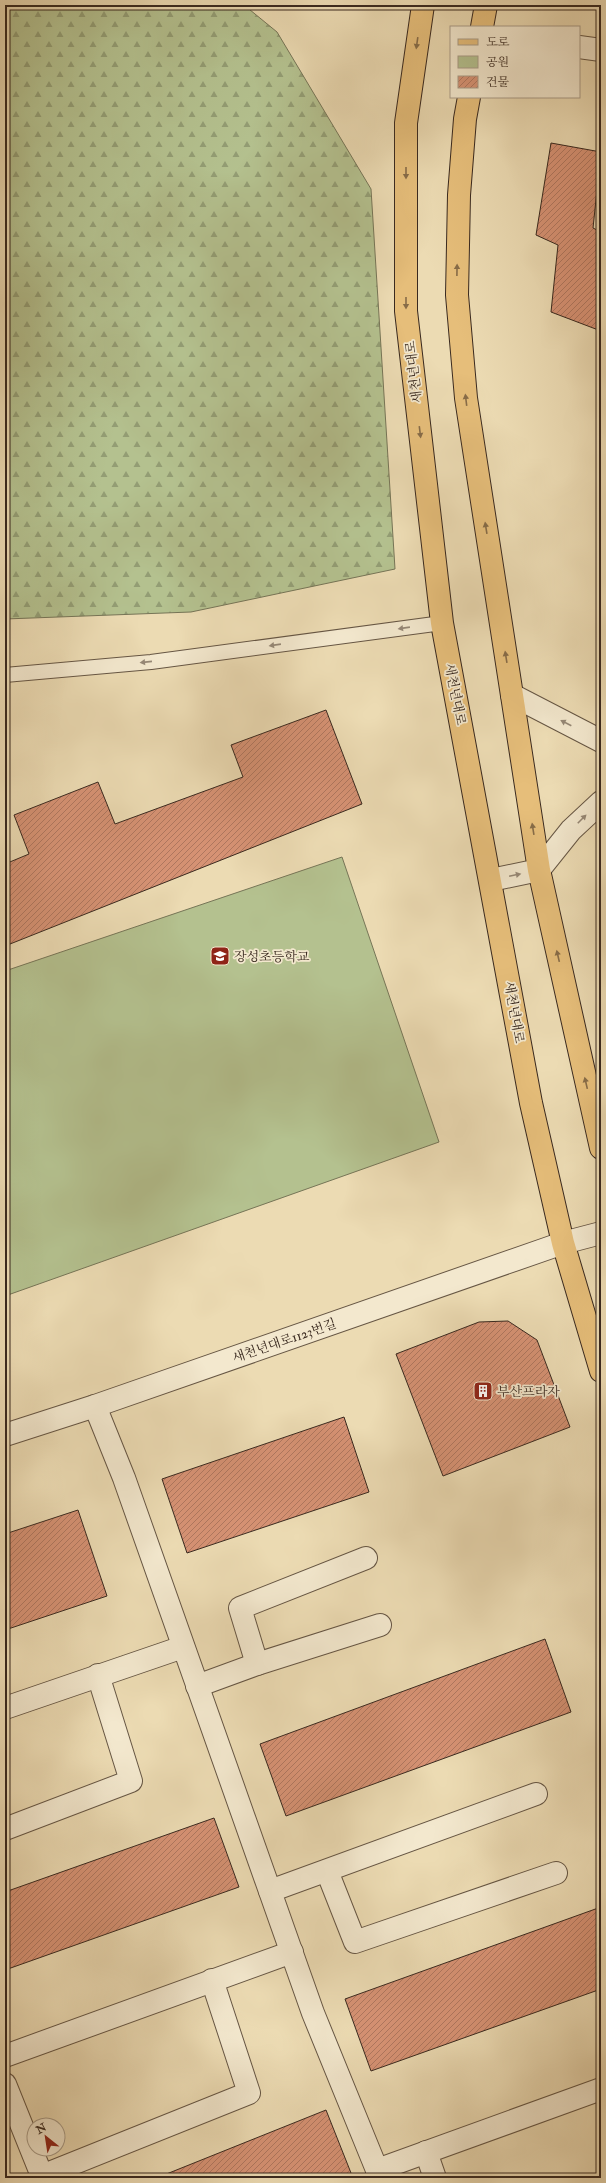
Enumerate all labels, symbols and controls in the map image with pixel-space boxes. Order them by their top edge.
legend [450,26,580,98]
text: 도로 [486,35,510,50]
one-way arrow [414,37,420,50]
text: 공원 [486,55,509,70]
text: 건물 [486,75,510,90]
one-way arrow [403,167,409,180]
one-way arrow [454,264,461,276]
one-way arrow [403,297,409,310]
street label: 새천년대로 [402,339,426,404]
one-way arrow [463,394,469,406]
one-way arrow [417,426,424,438]
one-way arrow [483,522,489,535]
one-way arrow [398,625,410,631]
one-way arrow [269,642,281,648]
one-way arrow [503,651,509,663]
one-way arrow [140,659,152,666]
street label: 새천년대로 [441,662,469,727]
one-way arrow [560,720,572,726]
one-way arrow [577,814,587,824]
one-way arrow [529,822,535,835]
one-way arrow [509,872,521,878]
school or university icon: 장성초등학교 [209,945,231,967]
place label: 장성초등학교 [234,949,310,965]
one-way arrow [555,950,561,962]
street label: 새천년대로 [501,980,527,1045]
one-way arrow [583,1077,589,1089]
street label: 새천년대로1123번길 [230,1316,338,1366]
building icon: 부산프라자 [472,1380,494,1402]
place label: 부산프라자 [497,1384,560,1400]
north arrow [26,2117,66,2157]
text: N [33,2120,50,2137]

